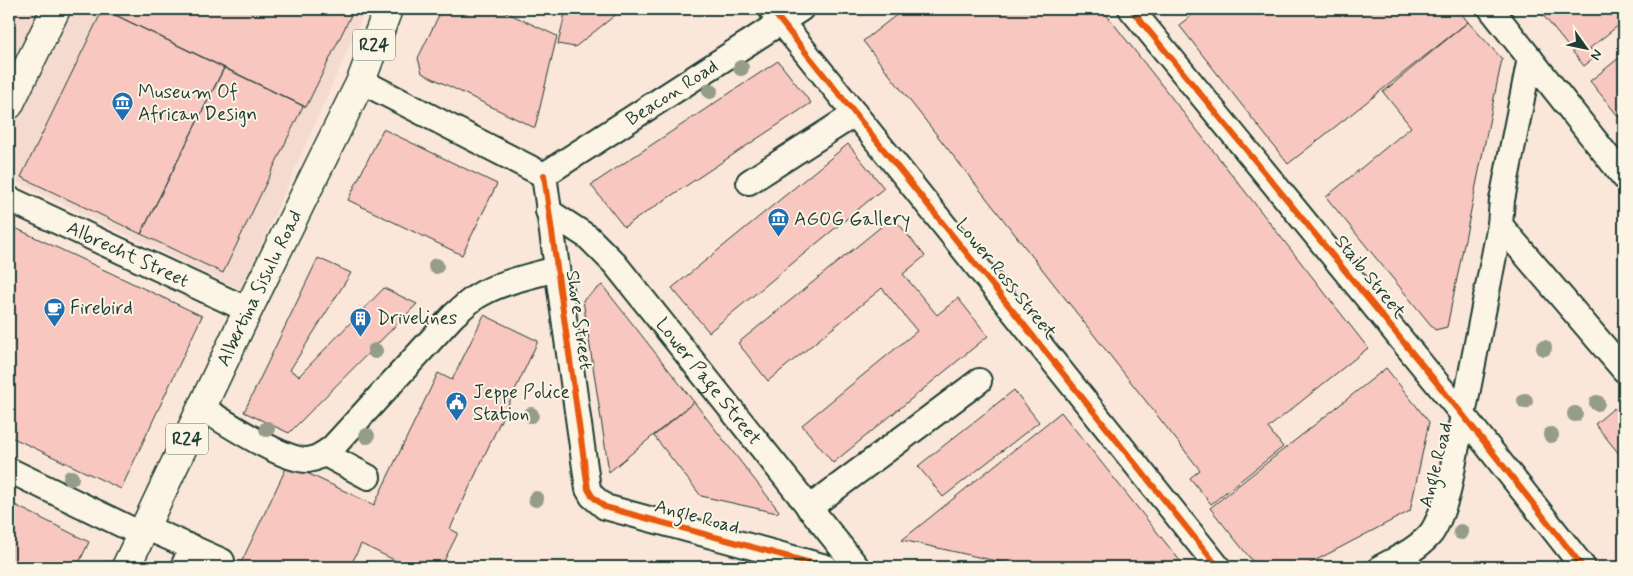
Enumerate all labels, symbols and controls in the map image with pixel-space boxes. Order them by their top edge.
north arrow [1560,22,1610,72]
road number: R24 [353,30,395,60]
text: N [1586,46,1606,63]
street label: Beacon Road [621,54,723,131]
place label: Museum Of African Design [138,80,257,128]
museum icon: Museum Of African Design [110,91,134,122]
street label: Albertina Sisulu Road [211,206,308,370]
museum icon: AGOG Gallery [766,207,790,238]
place label: AGOG Gallery [794,207,910,233]
street label: Lower Ross Street [949,213,1063,345]
street label: Albrecht Street [63,215,193,293]
street label: Staib Street [1328,230,1412,324]
street label: Shore Street [560,269,598,371]
cafe icon: Firebird [42,296,66,327]
place label: Firebird [70,296,133,321]
building icon: Drivelines [349,306,373,337]
place label: Drivelines [377,306,457,331]
street label: Lower Page Street [650,312,767,450]
place label: Jeppe Police Station [473,380,570,427]
public building icon: Jeppe Police Station [445,391,469,422]
street label: Angle Road [1413,420,1462,511]
road number: R24 [166,424,208,454]
street label: Angle Road [651,494,742,543]

